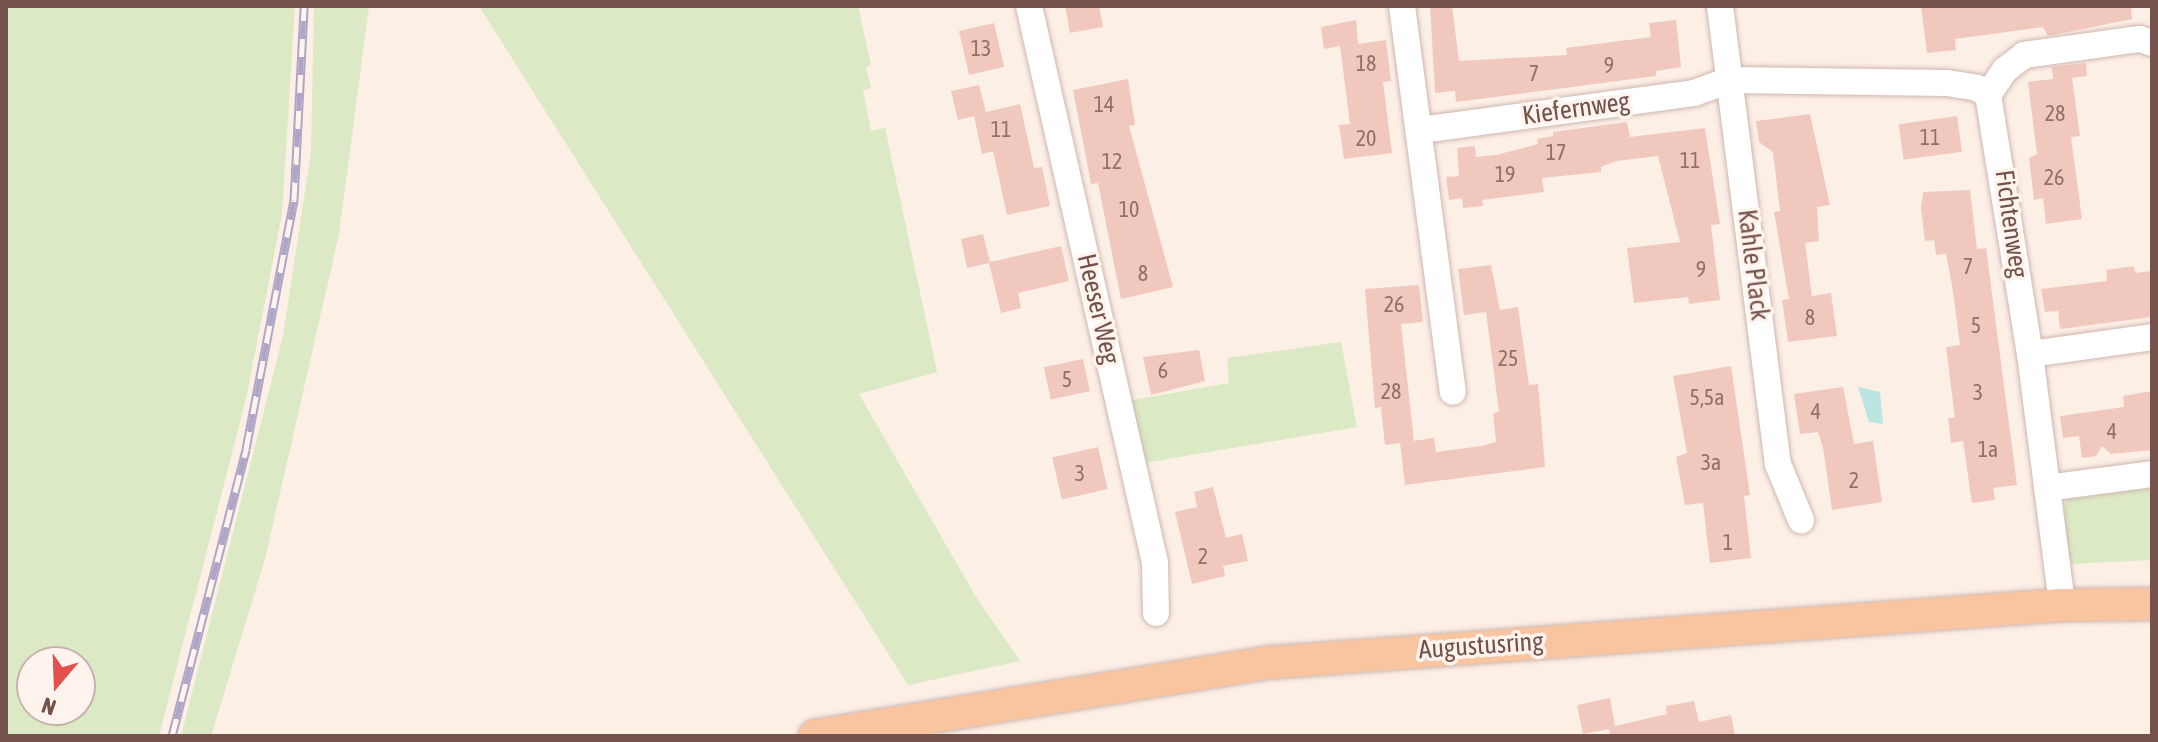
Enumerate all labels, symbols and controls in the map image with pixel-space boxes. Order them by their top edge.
house number: 13 [971,36,991,62]
house number: 18 [1356,51,1376,77]
house number: 9 [1604,53,1614,79]
house number: 7 [1529,61,1539,87]
street label: Kiefernweg [1520,86,1632,132]
house number: 14 [1094,92,1114,118]
house number: 28 [2045,101,2065,127]
house number: 11 [991,117,1011,143]
house number: 11 [1920,125,1940,151]
house number: 20 [1356,126,1376,152]
house number: 17 [1546,140,1566,166]
house number: 11 [1680,148,1700,174]
house number: 12 [1102,149,1122,175]
house number: 19 [1495,162,1515,188]
house number: 26 [2044,165,2064,191]
street label: Fichtenweg [1988,168,2034,280]
house number: 10 [1119,197,1139,223]
street label: Kahle Plack [1731,208,1775,322]
street label: Heeser Weg [1070,251,1126,367]
house number: 7 [1963,254,1973,280]
house number: 9 [1696,257,1706,283]
house number: 8 [1138,261,1148,287]
house number: 26 [1384,292,1404,318]
house number: 8 [1805,305,1815,331]
house number: 5 [1971,313,1981,339]
house number: 25 [1498,346,1518,372]
house number: 6 [1158,358,1168,384]
house number: 5 [1062,367,1072,393]
house number: 28 [1381,379,1401,405]
house number: 3 [1973,380,1983,406]
house number: 5,5a [1690,385,1724,411]
house number: 4 [1811,399,1821,425]
house number: 4 [2107,419,2117,445]
house number: 1a [1978,437,1998,463]
house number: 3a [1701,450,1721,476]
house number: 3 [1075,461,1085,487]
house number: 2 [1849,468,1859,494]
house number: 1 [1723,530,1733,556]
house number: 2 [1198,544,1208,570]
street label: Augustusring [1418,626,1544,666]
north arrow [16,646,96,726]
text: N [38,692,59,721]

